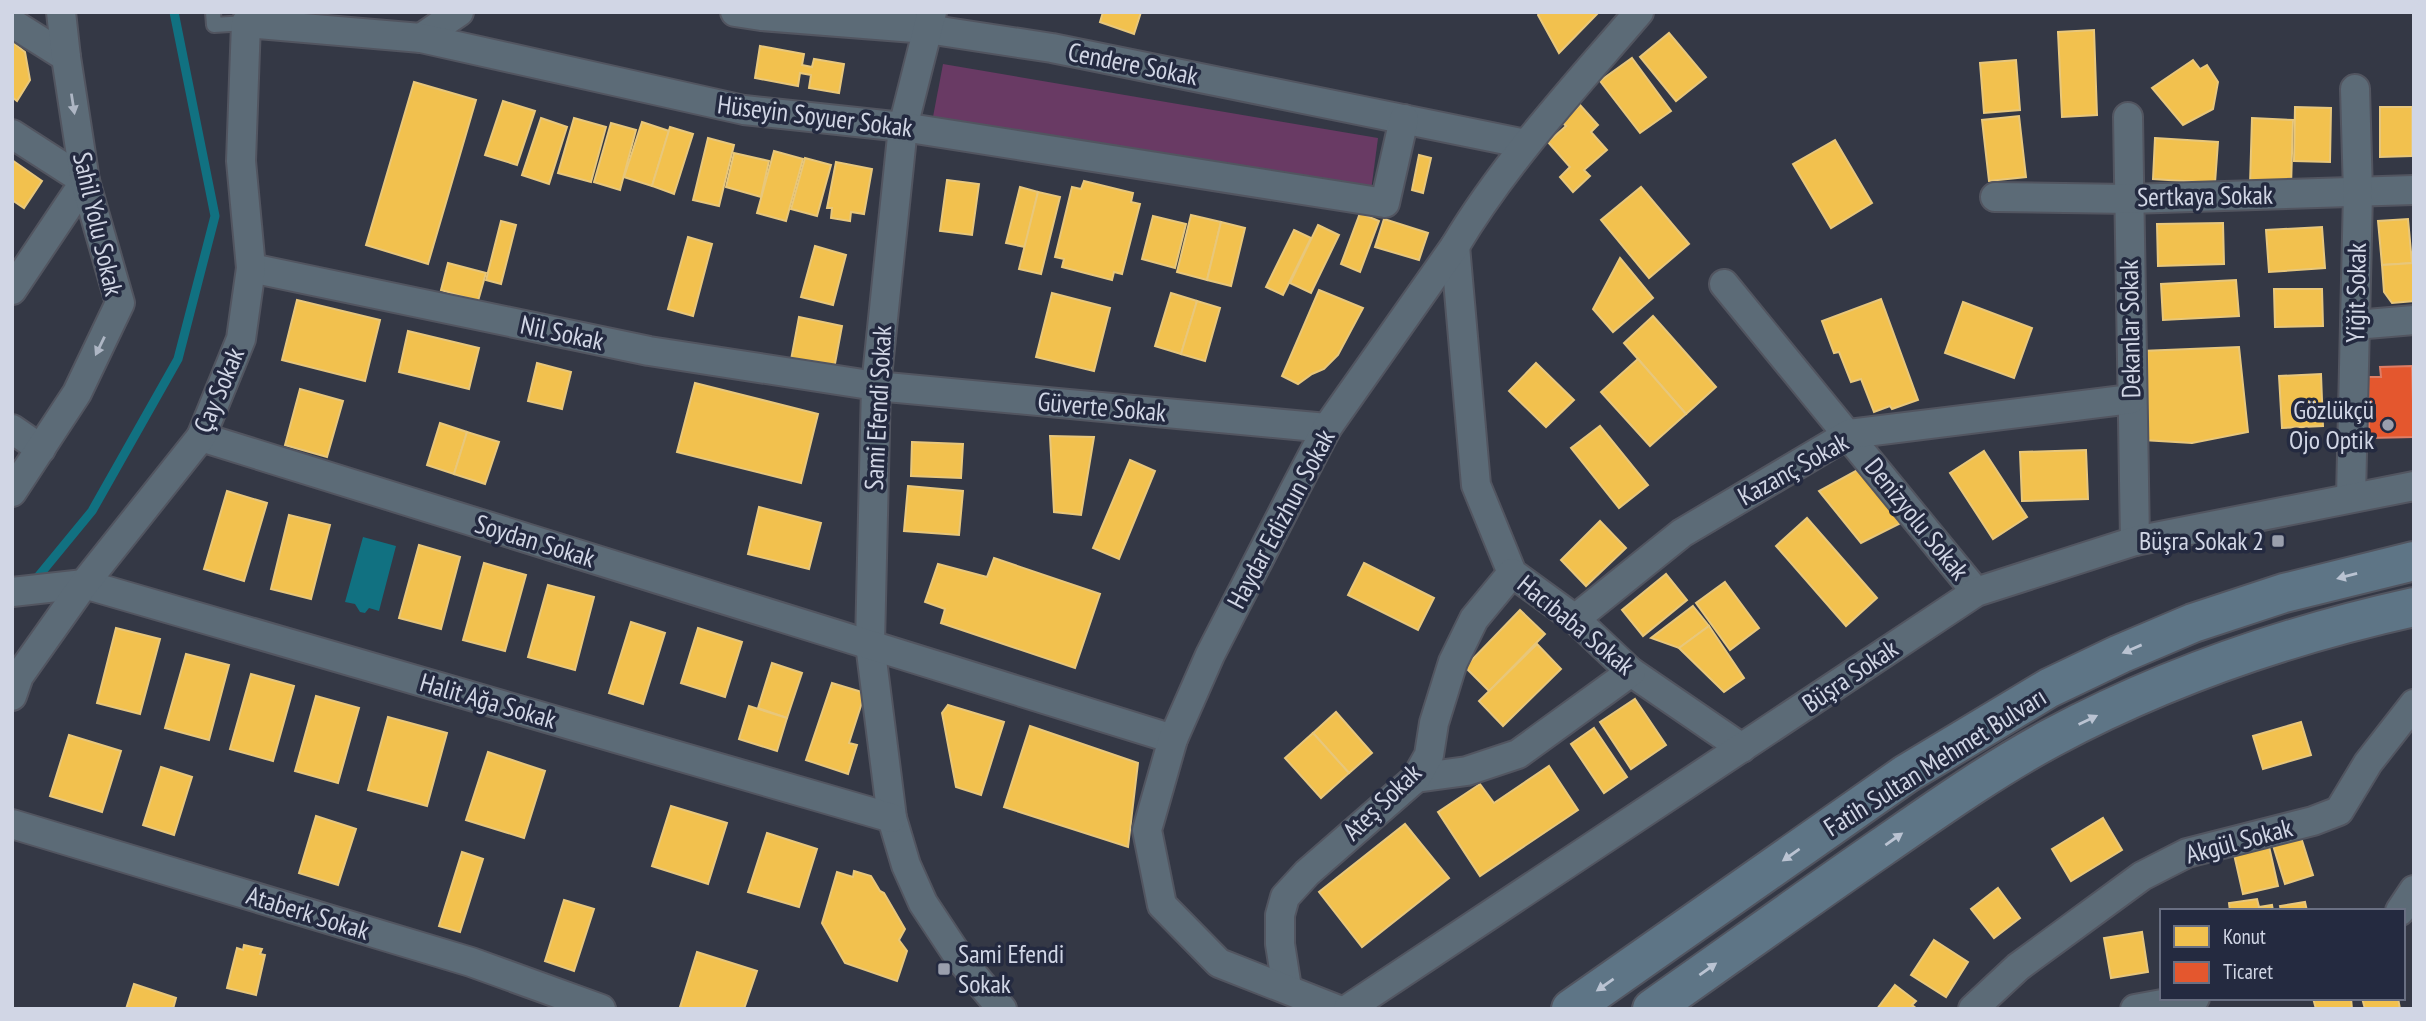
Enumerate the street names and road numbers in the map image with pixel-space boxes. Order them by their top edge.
street label: Cendere Sokak [1065,35,1201,92]
street label: Hüseyin Soyuer Sokak [716,87,914,144]
street label: Sahil Yolu Sokak [66,149,131,299]
street label: Sertkaya Sokak [2137,178,2273,213]
street label: Yiğit Sokak [2338,243,2373,343]
street label: Dekanlar Sokak [2112,260,2147,398]
street label: Nil Sokak [518,308,607,357]
street label: Sami Efendi Sokak [857,325,898,491]
street label: Çay Sokak [186,342,251,437]
street label: Güverte Sokak [1036,384,1168,429]
street label: Haydar Edizhun Sokak [1219,423,1342,614]
street label: Kazanç Sokak [1732,425,1854,512]
street label: Denizyolu Sokak [1858,451,1977,586]
street label: Soydan Sokak [471,507,599,574]
street label: Hacıbaba Sokak [1511,567,1642,682]
street label: Büşra Sokak [1796,632,1904,720]
street label: Halit Ağa Sokak [416,665,560,736]
street label: Fatih Sultan Mehmet Bulvarı [1818,680,2052,843]
street label: Ateş Sokak [1335,756,1428,847]
street label: Akgül Sokak [2182,810,2296,871]
street label: Ataberk Sokak [243,878,373,947]

